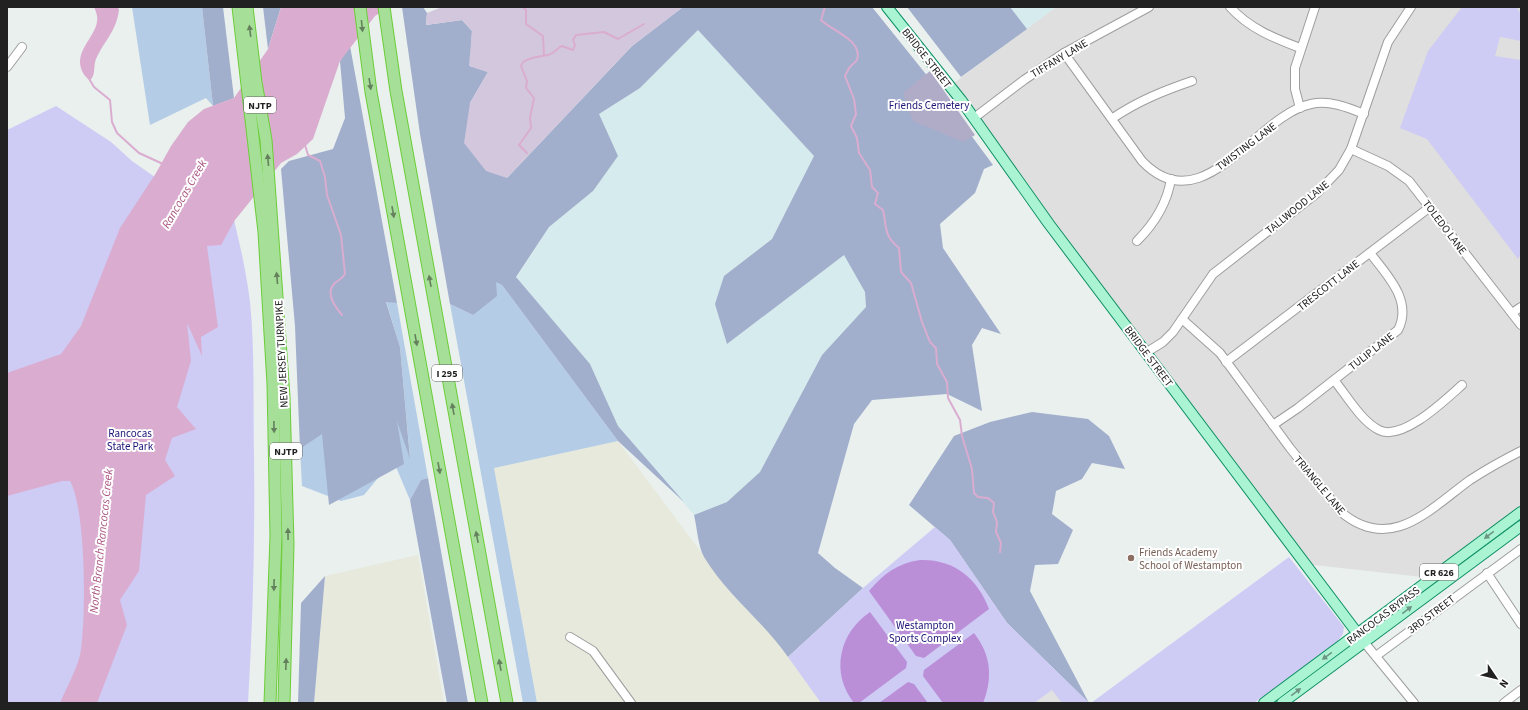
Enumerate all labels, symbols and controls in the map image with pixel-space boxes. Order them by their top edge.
one-way arrow [359,20,365,32]
one-way arrow [247,25,253,37]
street label: BRIDGE STREET [898,25,955,92]
street label: TIFFANY LANE [1028,35,1091,81]
one-way arrow [367,78,373,90]
road number: NJTP [244,97,276,113]
park label: Friends Cemetery [889,98,969,113]
street label: TWISTING LANE [1213,119,1280,174]
one-way arrow [264,154,271,166]
water label: Rancocas Creek [158,156,211,232]
street label: TALLWOOD LANE [1262,177,1332,238]
street label: TOLEDO LANE [1419,197,1470,258]
one-way arrow [390,206,396,218]
street label: TRESCOTT LANE [1294,256,1363,314]
one-way arrow [273,272,280,284]
one-way arrow [427,275,433,287]
street label: NEW JERSEY TURNPIKE [271,300,292,408]
street label: BRIDGE STREET [1121,323,1176,390]
street label: TULIP LANE [1345,329,1397,374]
one-way arrow [413,334,419,346]
road number: I 295 [432,365,462,381]
one-way arrow [450,403,456,415]
one-way arrow [271,421,277,434]
park label: Rancocas State Park [107,426,154,454]
road number: NJTP [270,443,302,459]
street label: TRIANGLE LANE [1291,453,1349,518]
one-way arrow [436,462,442,474]
water label: North Branch Rancocas Creek [85,468,118,614]
one-way arrow [285,527,291,540]
one-way arrow [473,531,479,543]
one-way arrow [1484,531,1495,539]
place label: Friends Academy School of Westampton [1139,545,1242,573]
marker: Friends Academy School of Westampton [1126,553,1136,563]
road number: CR 626 [1420,564,1458,580]
one-way arrow [271,579,277,592]
street label: RANCOCAS BYPASS [1344,583,1423,648]
street label: 3RD STREET [1404,592,1458,637]
one-way arrow [1402,606,1412,614]
park label: Westampton Sports Complex [889,618,961,646]
one-way arrow [1322,652,1332,660]
one-way arrow [282,658,289,670]
north arrow [1476,658,1516,698]
one-way arrow [497,659,503,671]
text: N [1496,676,1512,691]
one-way arrow [1290,688,1301,697]

